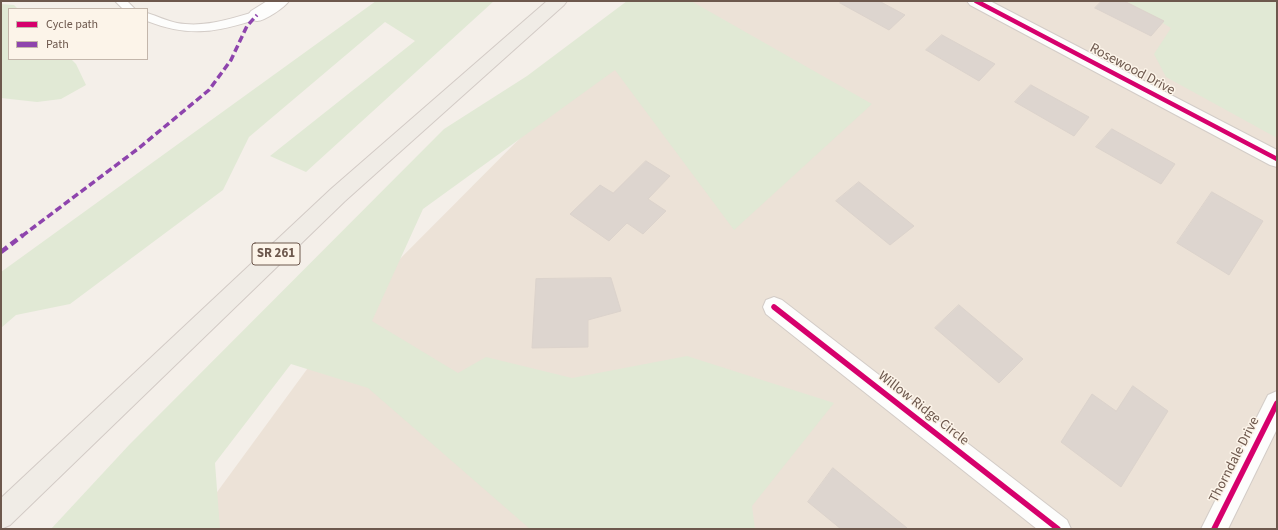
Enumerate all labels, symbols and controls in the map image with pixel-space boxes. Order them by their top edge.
legend [8,8,148,60]
text: Cycle path [46,16,98,33]
text: Path [46,36,69,53]
street label: Rosewood Drive [1086,40,1178,100]
road number: SR 261 [252,243,300,265]
street label: Willow Ridge Circle [874,368,972,450]
street label: Thorndale Drive [1206,414,1264,506]

